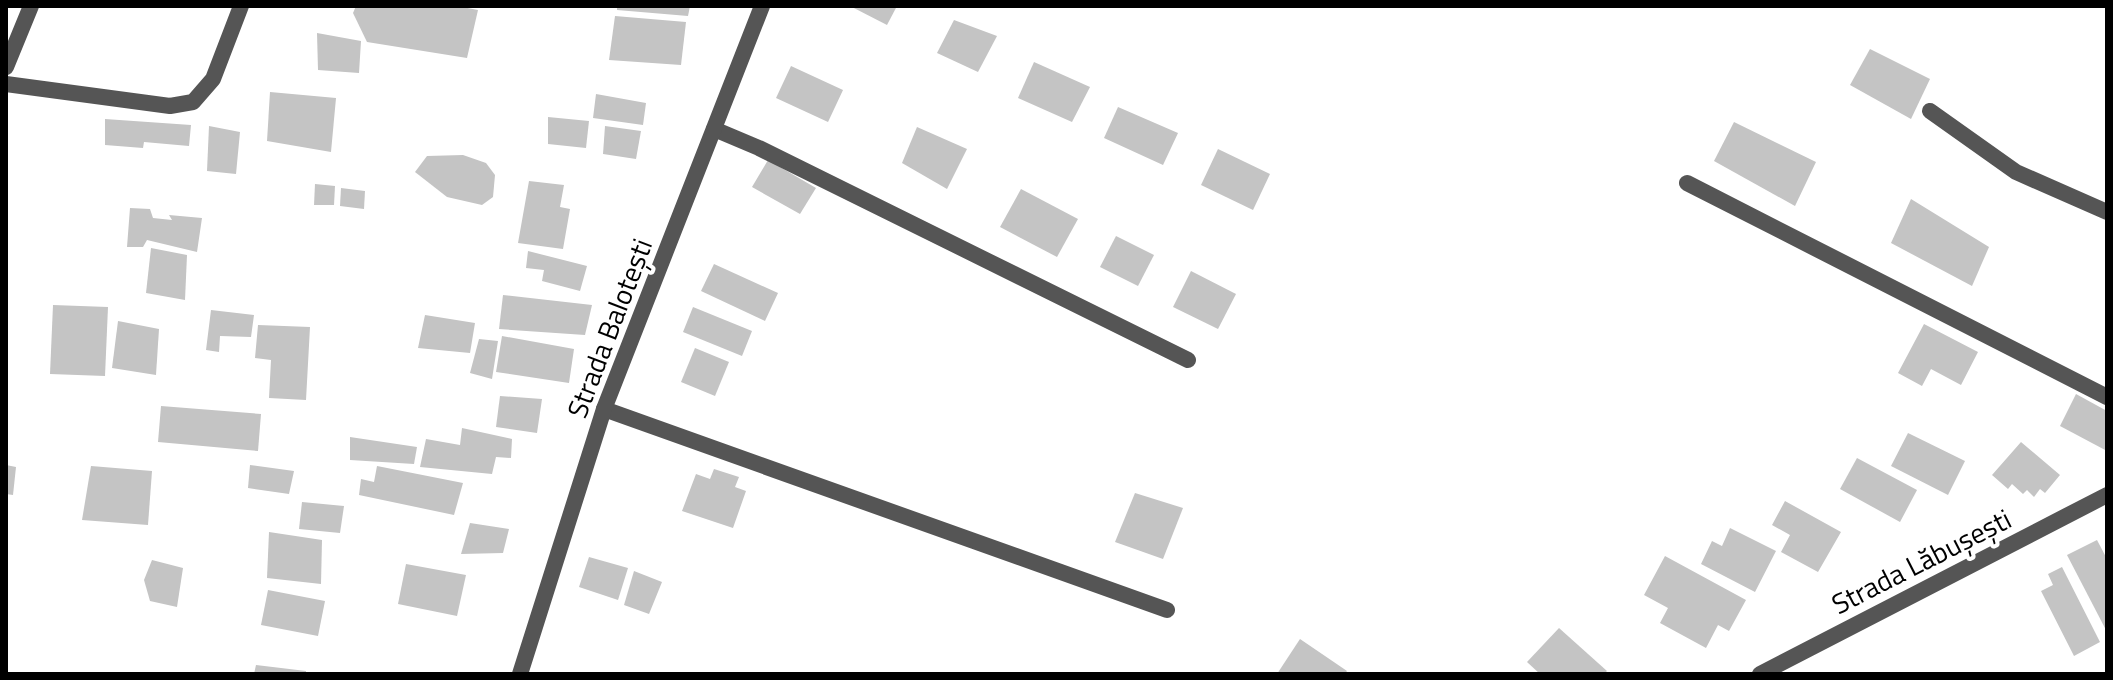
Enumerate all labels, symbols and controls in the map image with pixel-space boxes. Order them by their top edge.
street label: Strada Balotești [555,232,663,424]
street label: Strada Lăbușești [1824,497,2018,625]

